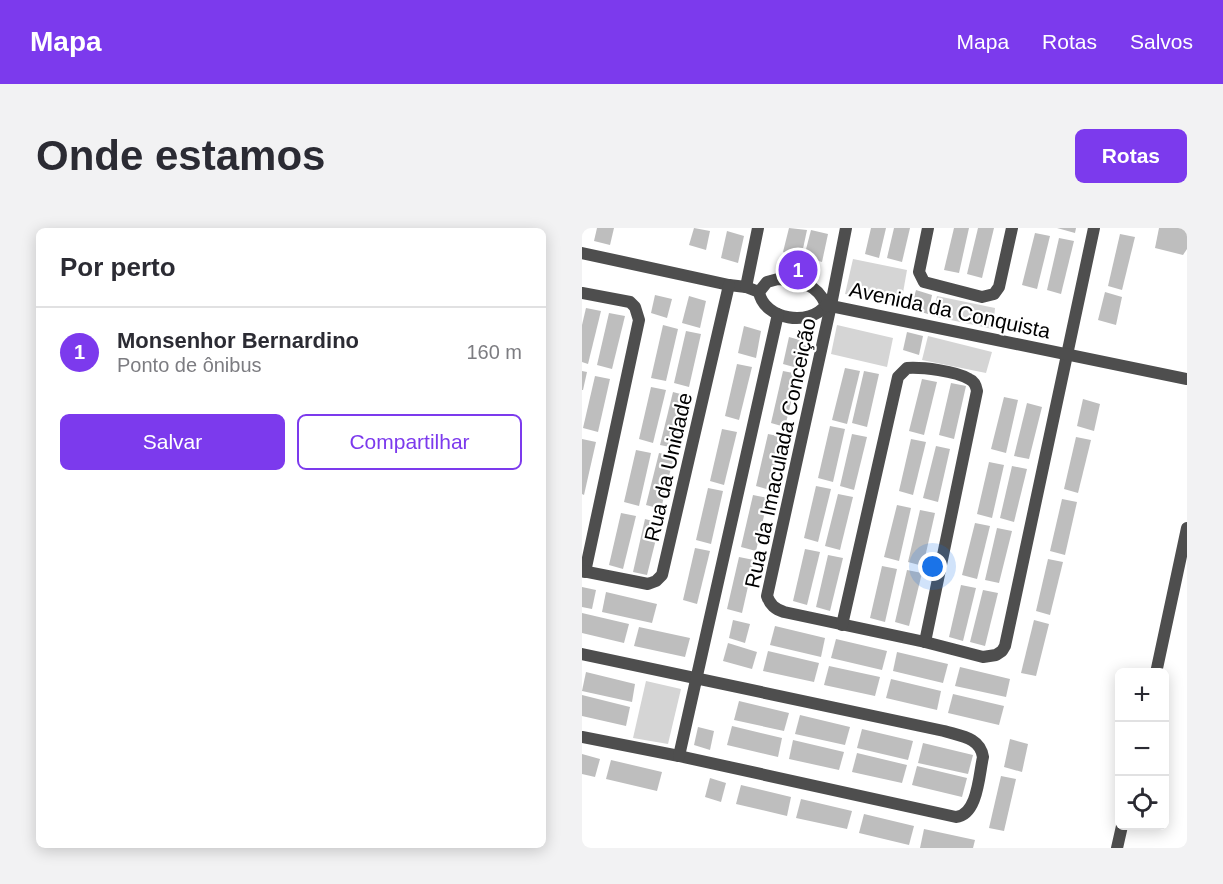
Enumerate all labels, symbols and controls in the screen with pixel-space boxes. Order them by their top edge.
text: Mapa [30,26,102,57]
text: Mapa [957,30,1009,53]
text: Rotas [1042,30,1097,53]
text: Salvos [1130,30,1193,53]
button: Rotas [1075,129,1187,183]
text: Onde estamos [36,132,325,179]
pin: 1 [778,248,818,292]
text: Por perto [60,252,176,282]
street label: Avenida da Conquista [847,277,1053,343]
street label: Rua da Imaculada Conceição [740,316,820,590]
text: Monsenhor Bernardino [117,328,359,353]
text: 1 [74,341,85,363]
text: 160 m [466,341,522,363]
text: Ponto de ônibus [117,354,262,376]
street label: Rua da Unidade [640,390,696,544]
button: Salvar [60,414,285,470]
button: Compartilhar [297,414,522,470]
your location [918,552,947,581]
map controls [1115,668,1169,830]
button: + [1115,668,1169,722]
button: − [1115,722,1169,776]
button: locate [1115,776,1169,830]

